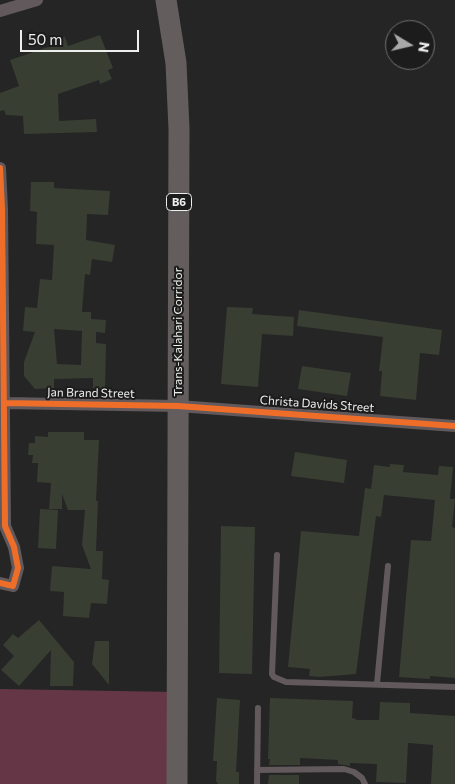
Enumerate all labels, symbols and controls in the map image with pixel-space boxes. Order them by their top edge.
scale bar [22,20,141,52]
north arrow [385,20,435,70]
text: 50 m [28,30,62,48]
text: N [415,41,434,54]
road number: B6 [166,193,192,210]
street label: Trans-Kalahari Corridor [171,268,185,396]
street label: Jan Brand Street [47,385,135,401]
street label: Christa Davids Street [259,393,375,415]

